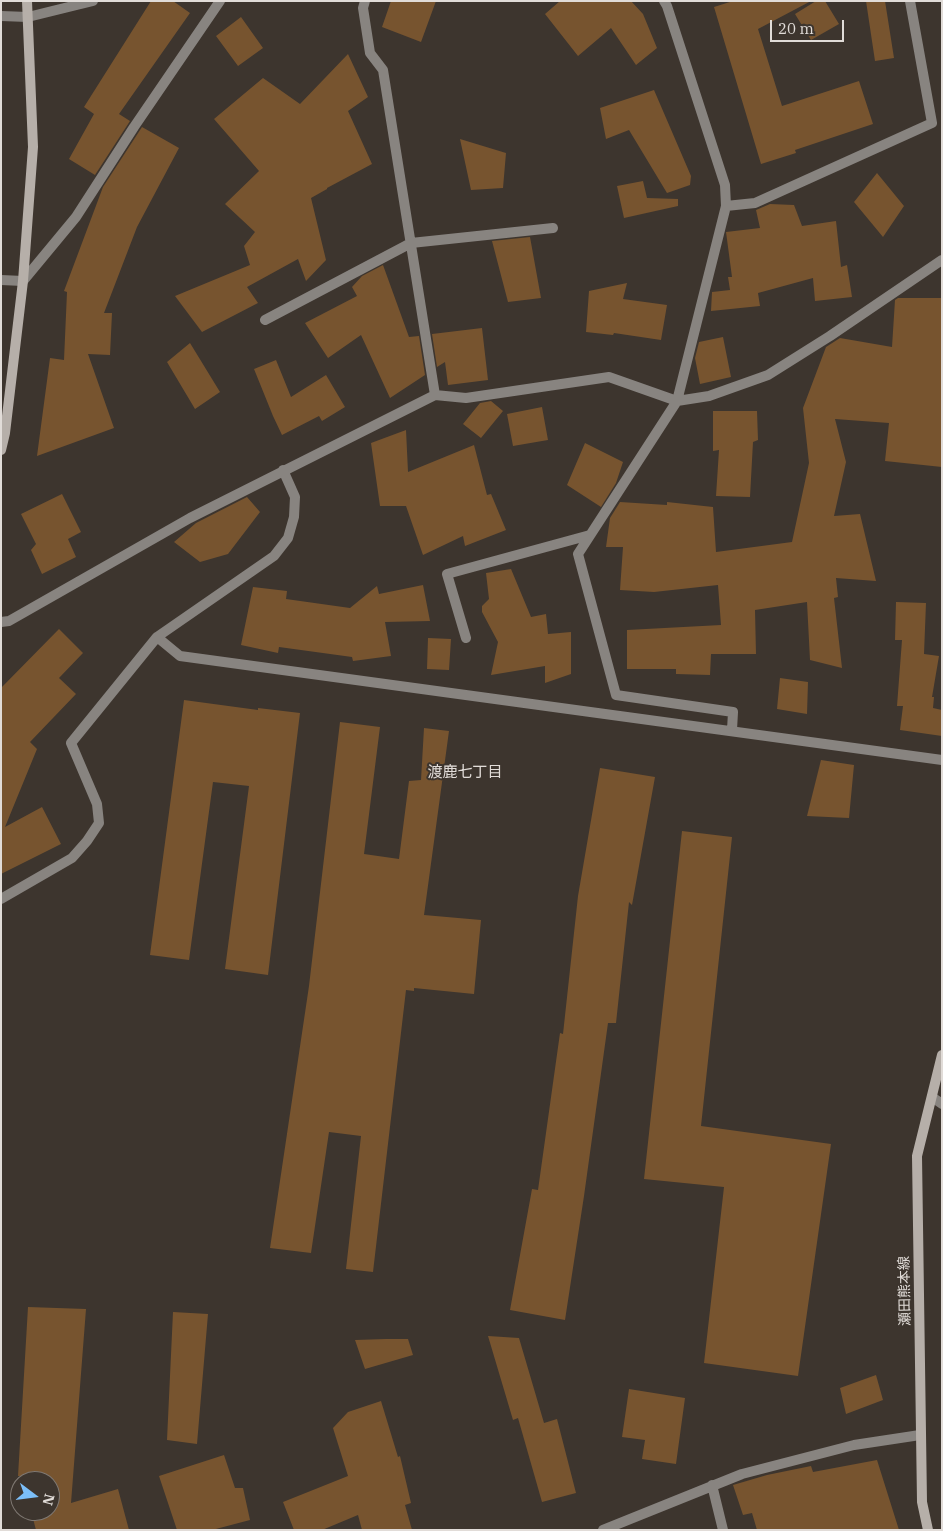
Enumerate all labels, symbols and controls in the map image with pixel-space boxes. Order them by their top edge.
scale bar [773,10,847,42]
text: 20 m [778,19,814,38]
district label: 渡鹿七丁目 [428,764,502,782]
street label: 瀬田熊本線 [896,1256,914,1326]
north arrow [10,1471,60,1521]
text: N [38,1492,59,1507]

